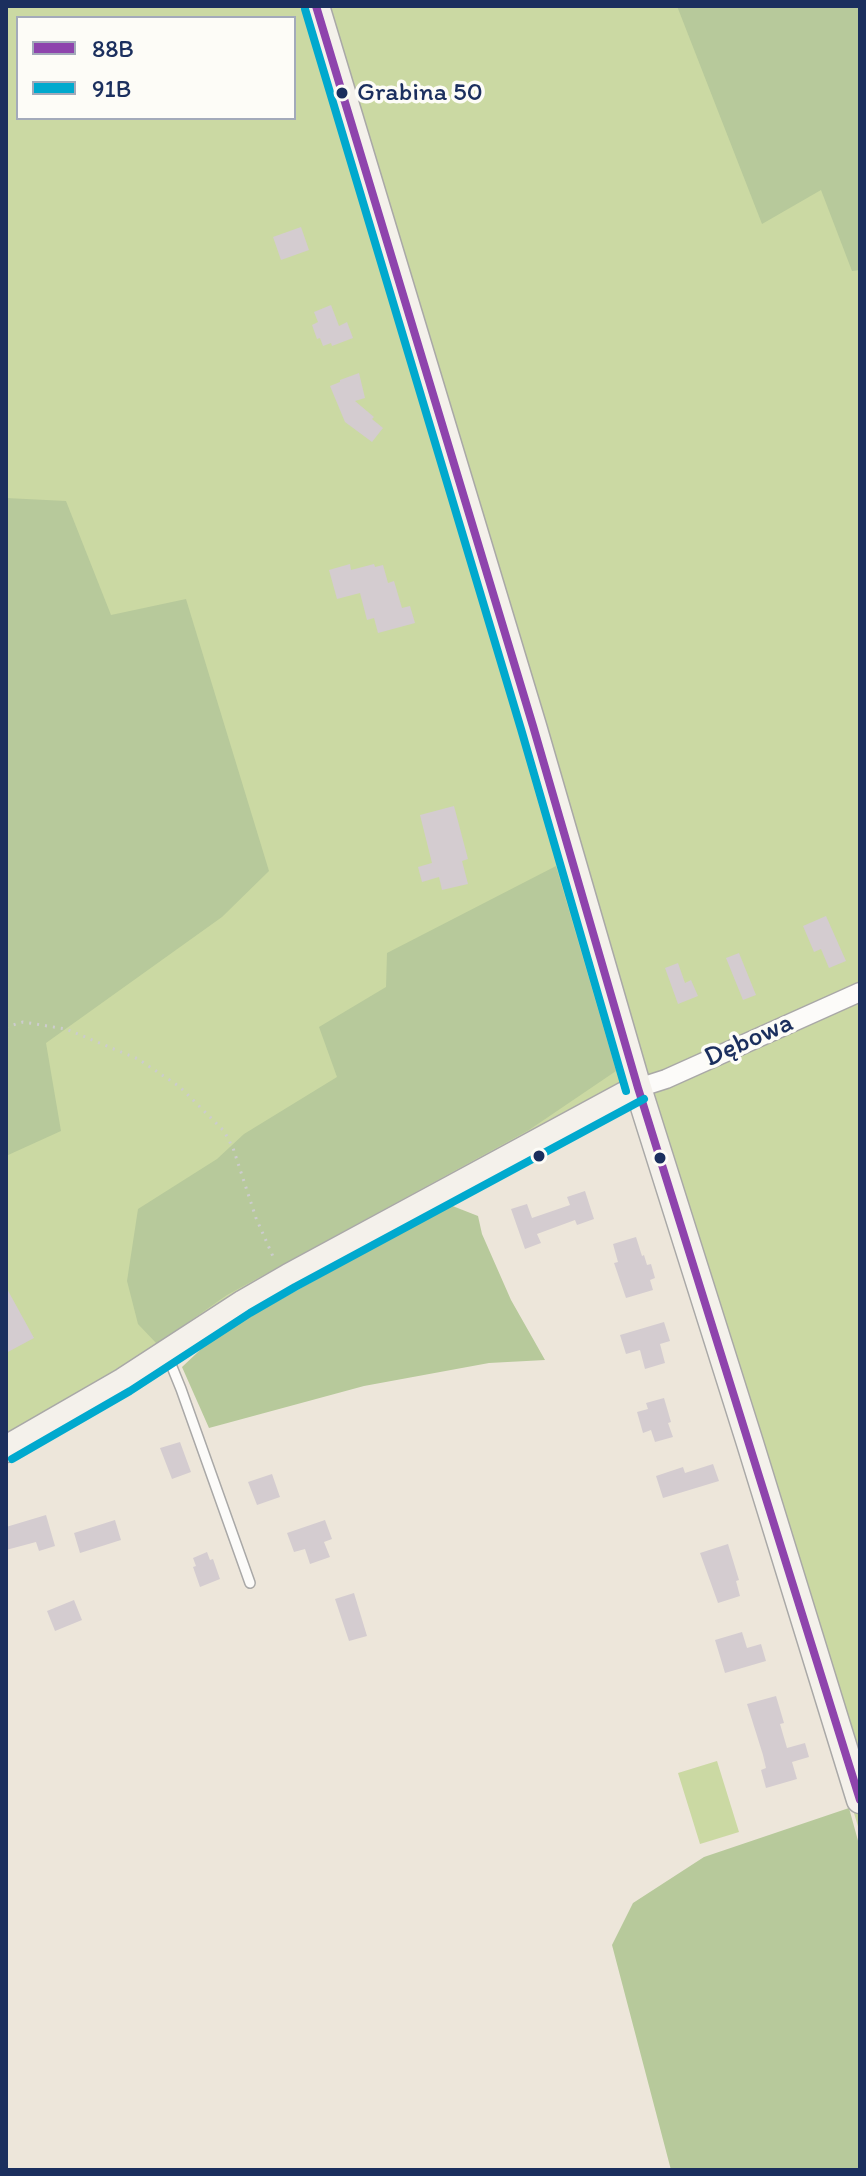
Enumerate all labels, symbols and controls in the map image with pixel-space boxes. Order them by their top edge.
legend [16,16,296,120]
text: 88B [92,34,134,63]
text: 91B [92,74,131,103]
place label: Grabina 50 [357,77,483,109]
marker: Grabina 50 [334,85,350,101]
street label: Dębowa [699,1007,799,1075]
unlabelled marker [531,1148,547,1164]
unlabelled marker [652,1150,668,1166]

